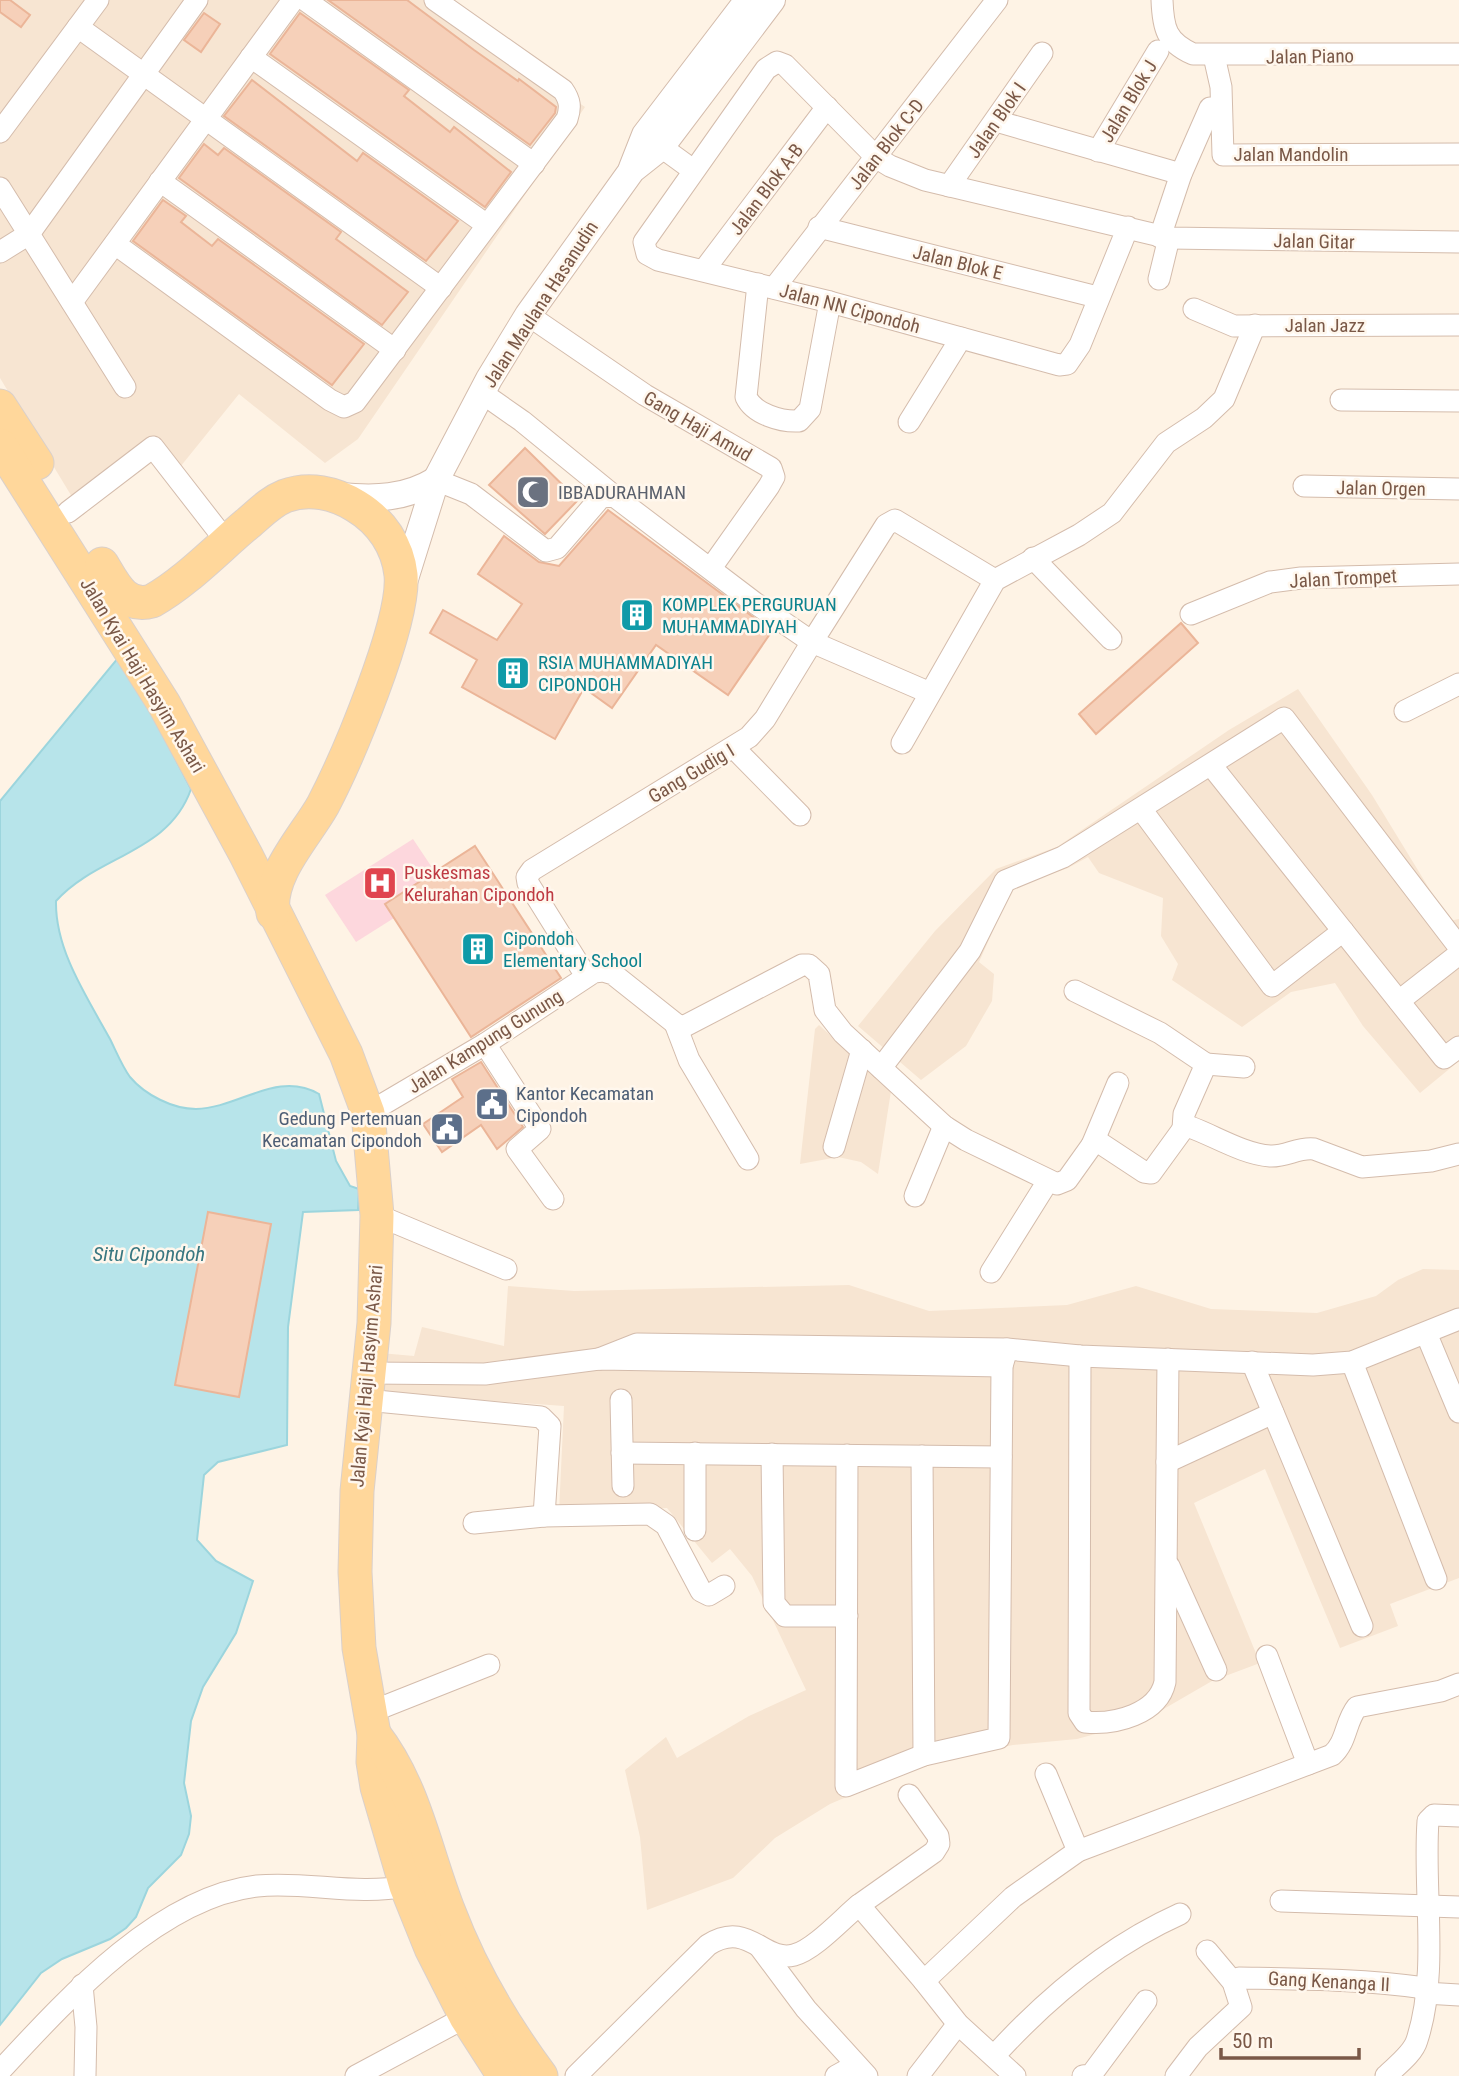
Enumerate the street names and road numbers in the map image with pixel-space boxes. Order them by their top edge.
street label: Jalan Piano [1266,44,1354,69]
street label: Jalan Blok J [1095,56,1162,146]
street label: Jalan Blok I [962,78,1031,163]
street label: Jalan Blok C-D [844,94,929,194]
street label: Jalan Blok A-B [725,139,808,240]
street label: Jalan Mandolin [1234,143,1348,166]
street label: Jalan Maulana Hasanudin [478,217,603,392]
street label: Jalan Gitar [1273,229,1355,254]
street label: Jalan Blok E [910,240,1005,285]
street label: Jalan NN Cipondoh [777,279,923,338]
street label: Jalan Jazz [1285,314,1365,337]
street label: Gang Haji Amud [640,386,756,467]
street label: Jalan Orgen [1336,476,1426,501]
street label: Jalan Trompet [1289,564,1397,593]
street label: Jalan Kyai Haji Hasyim Ashari [75,574,210,777]
street label: Gang Gudig I [644,739,738,808]
street label: Jalan Kampung Gunung [404,985,567,1098]
street label: Jalan Kyai Haji Hasyim Ashari [345,1264,388,1488]
street label: Gang Kenanga II [1267,1967,1391,1996]

